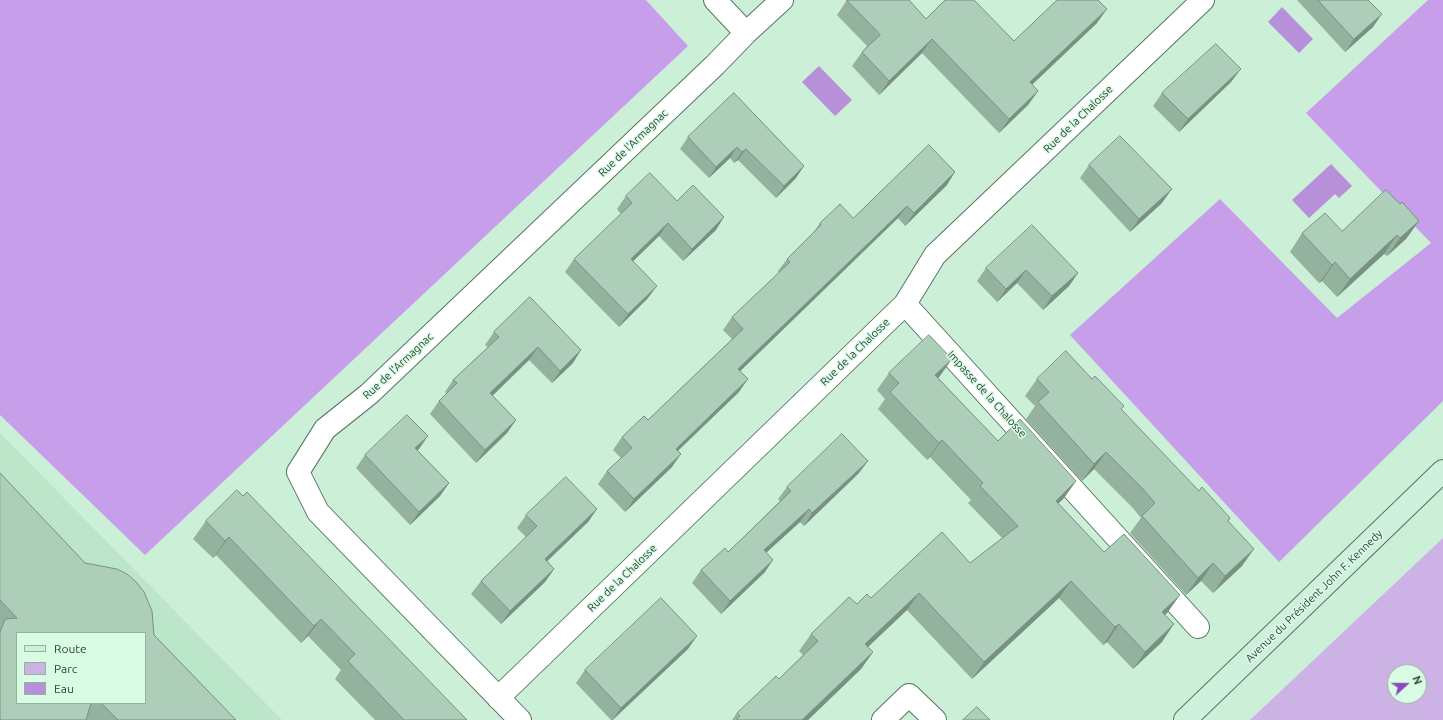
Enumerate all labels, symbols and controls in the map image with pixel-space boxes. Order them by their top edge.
street label: Rue de la Chalosse [1041,82,1115,156]
street label: Rue de l'Armagnac [596,107,670,179]
street label: Rue de la Chalosse [818,315,892,389]
street label: Rue de l'Armagnac [360,330,436,402]
street label: Impasse de la Chalosse [945,348,1029,440]
street label: Avenue du Président John F. Kennedy [1243,527,1385,665]
street label: Rue de la Chalosse [585,541,659,615]
legend [16,632,146,704]
text: Route [54,642,87,655]
text: Parc [54,662,77,675]
north arrow [1387,664,1427,704]
text: N [1410,674,1424,686]
text: Eau [54,682,74,695]

